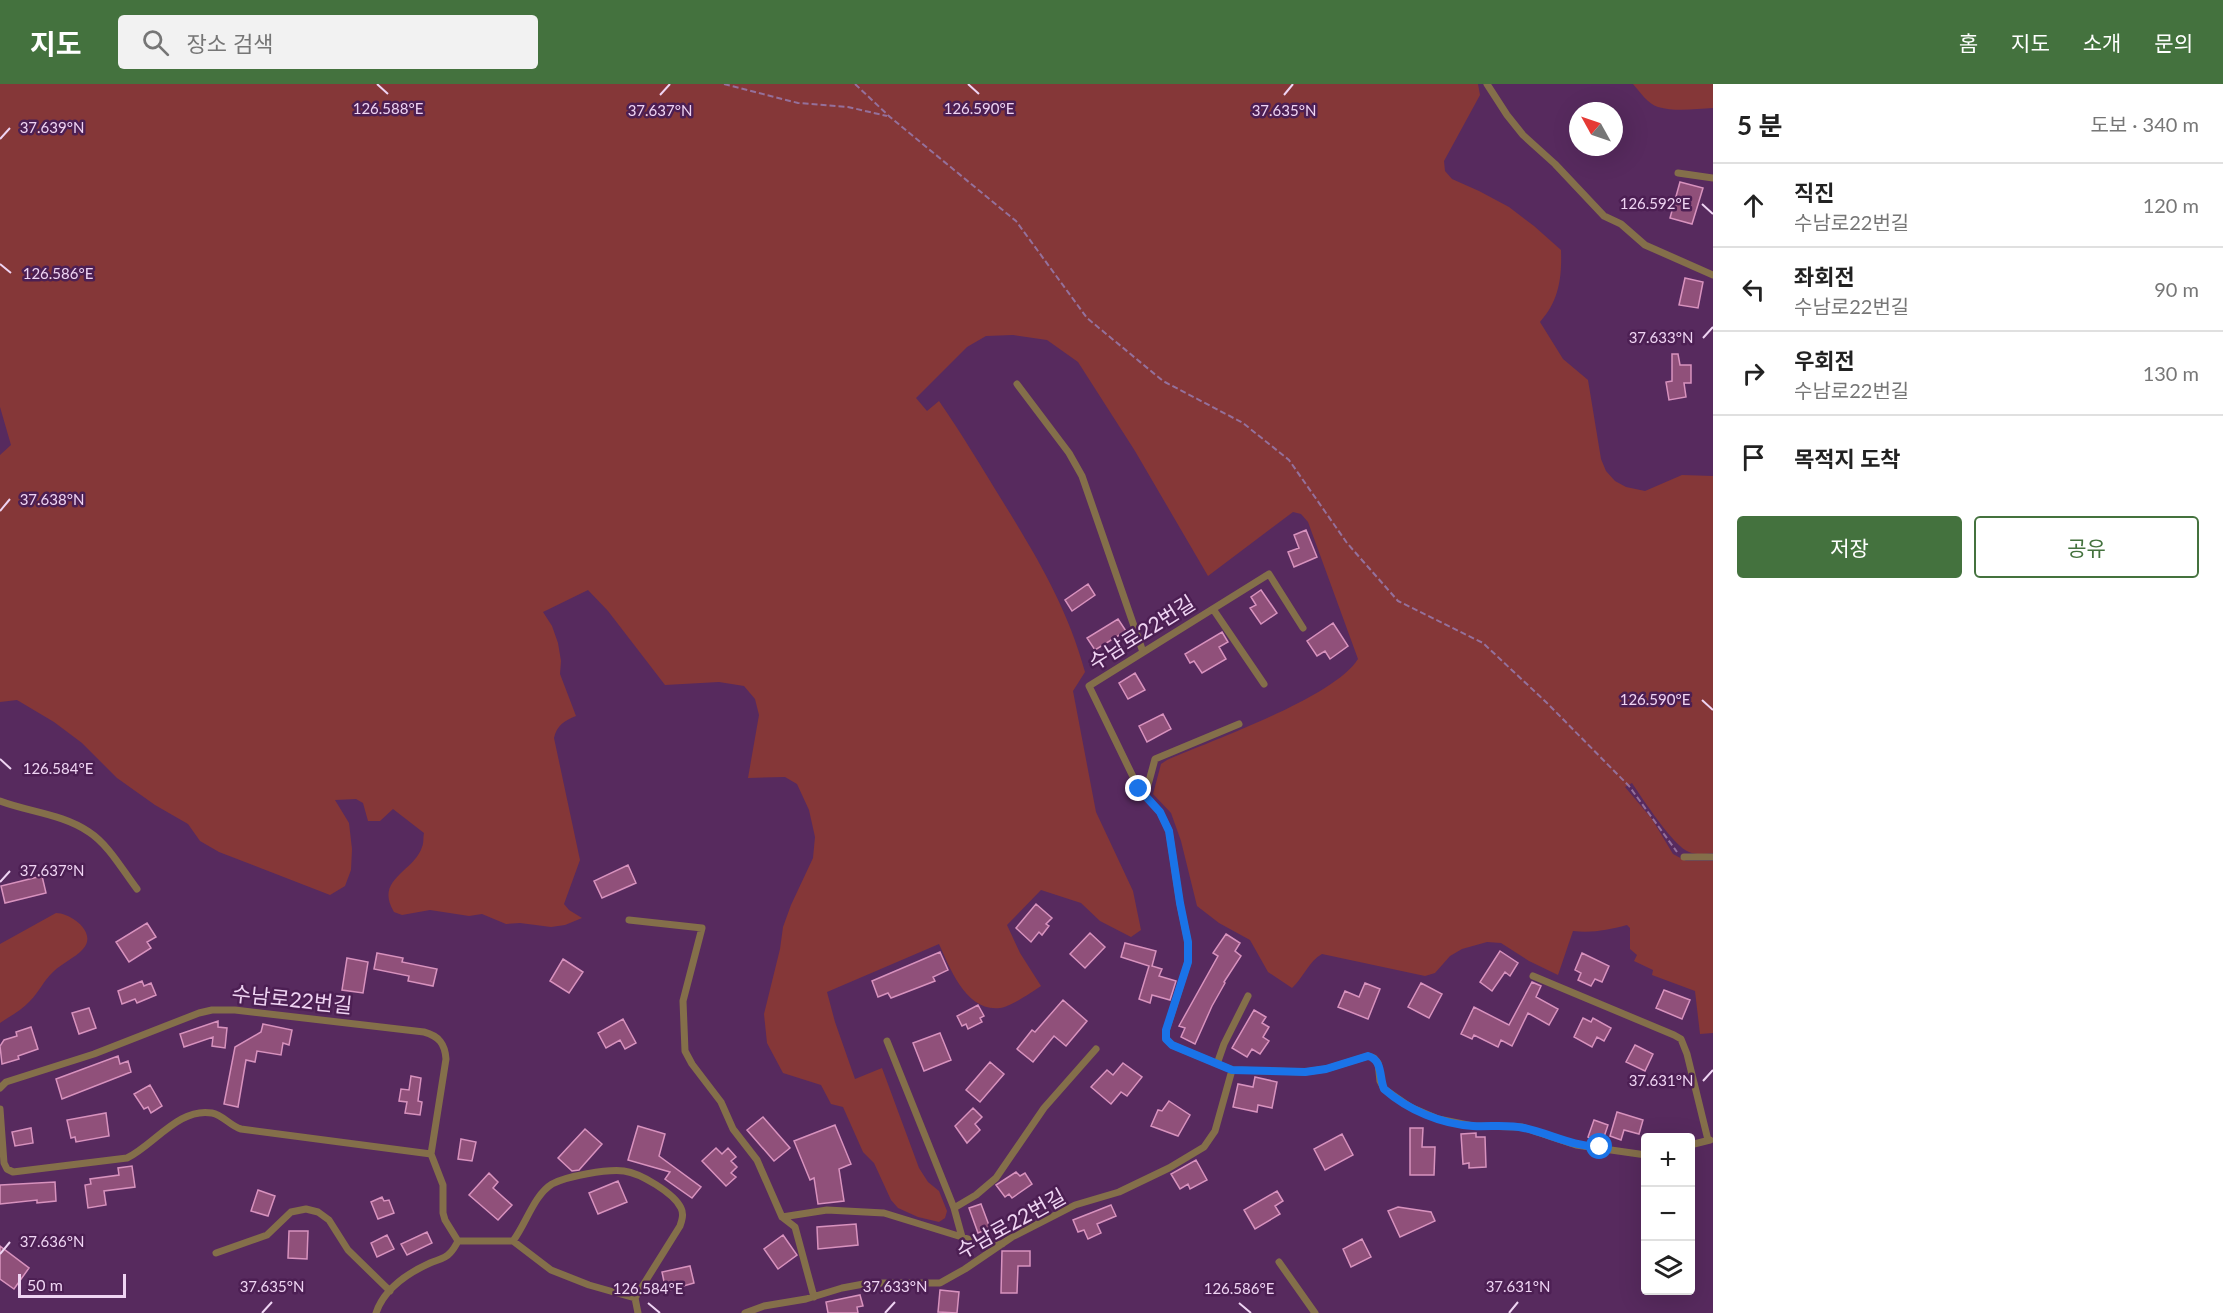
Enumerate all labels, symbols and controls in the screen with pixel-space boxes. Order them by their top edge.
search box [118,15,538,69]
text: 지도 [30,26,82,60]
icon: search [139,26,172,59]
text: 장소 검색 [187,30,273,57]
text: 홈 [1959,30,1978,55]
text: 지도 [2011,30,2050,55]
text: 소개 [2083,30,2121,55]
text: 문의 [2154,30,2193,55]
text: 126.588°E [353,99,423,117]
text: 126.590°E [944,99,1014,117]
text: 37.637°N [628,101,692,119]
text: 37.635°N [1252,101,1316,119]
north arrow [1569,102,1623,156]
text: 5 분 [1737,109,1782,141]
text: 도보 · 340 m [2090,112,2199,136]
text: 37.639°N [20,118,84,136]
text: 직진 [1794,179,1834,206]
icon: ahead [1737,189,1770,222]
text: 120 m [2143,193,2199,217]
text: 126.592°E [1620,194,1690,212]
text: 수남로22번길 [1794,210,1909,234]
text: 좌회전 [1794,263,1855,290]
text: 126.586°E [23,264,93,282]
icon: left [1737,273,1770,306]
text: 90 m [2154,277,2199,301]
text: 수남로22번길 [1794,294,1909,318]
text: 37.633°N [1629,328,1693,346]
text: 우회전 [1794,347,1855,374]
icon: right [1737,357,1770,390]
text: 130 m [2143,361,2199,385]
text: 수남로22번길 [1794,378,1909,402]
icon: arrive [1737,441,1770,474]
text: 목적지 도착 [1794,445,1901,472]
text: 37.638°N [20,490,84,508]
button: 저장 [1737,516,1962,578]
button: 공유 [1974,516,2199,578]
street label: 수남로22번길 [1083,589,1199,674]
text: 126.590°E [1620,690,1690,708]
text: 126.584°E [23,759,93,777]
route end [1125,775,1151,801]
text: 37.637°N [20,861,84,879]
street label: 수남로22번길 [231,980,354,1017]
text: 37.631°N [1629,1071,1693,1089]
route start [1586,1133,1612,1159]
map controls [1641,1133,1695,1295]
button: + [1641,1133,1695,1187]
street label: 수남로22번길 [951,1182,1069,1263]
button: − [1641,1187,1695,1241]
text: 37.636°N [20,1232,84,1250]
button: layers [1641,1241,1695,1295]
scale bar [18,1271,126,1298]
text: 50 m [27,1275,63,1294]
text: 37.635°N [240,1277,304,1295]
text: 37.633°N [863,1277,927,1295]
text: 37.631°N [1486,1277,1550,1295]
text: 126.584°E [613,1279,683,1297]
text: 126.586°E [1204,1279,1274,1297]

